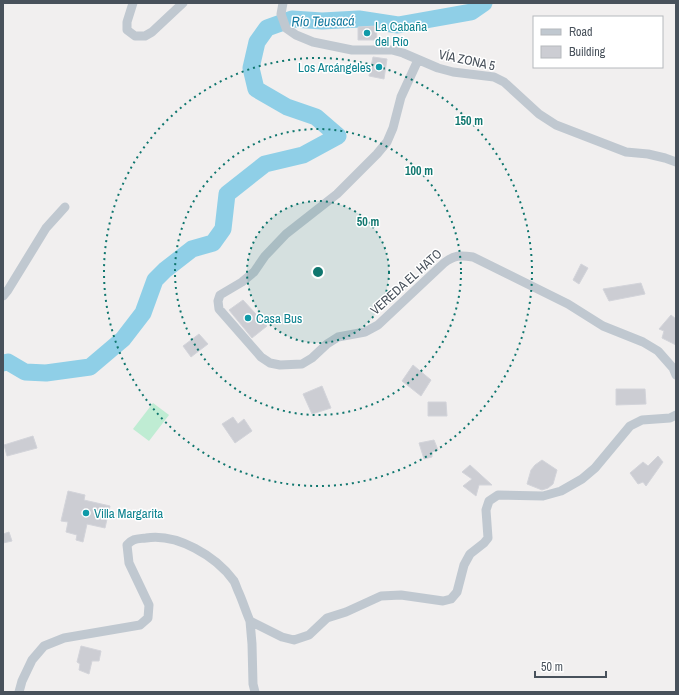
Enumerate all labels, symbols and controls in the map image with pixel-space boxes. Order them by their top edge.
water label: Río Teusacá [291,11,355,31]
legend [533,16,663,68]
place label: La Cabaña del Río [375,18,427,50]
text: Road [569,24,593,40]
marker: La Cabaña del Río [362,28,372,38]
text: Building [569,44,606,60]
street label: VÍA ZONA 5 [437,46,497,74]
place label: Los Arcángeles [298,59,371,76]
marker: Los Arcángeles [374,62,384,72]
text: 150 m [455,113,483,129]
text: 100 m [405,163,433,179]
text: 50 m [357,214,379,230]
street label: VEREDA EL HATO [367,245,445,319]
centre of rings [311,265,325,279]
place label: Casa Bus [256,310,302,327]
marker: Casa Bus [243,313,253,323]
place label: Villa Margarita [94,505,163,522]
marker: Villa Margarita [81,508,91,518]
scale bar [535,653,606,679]
text: 50 m [541,659,563,675]

